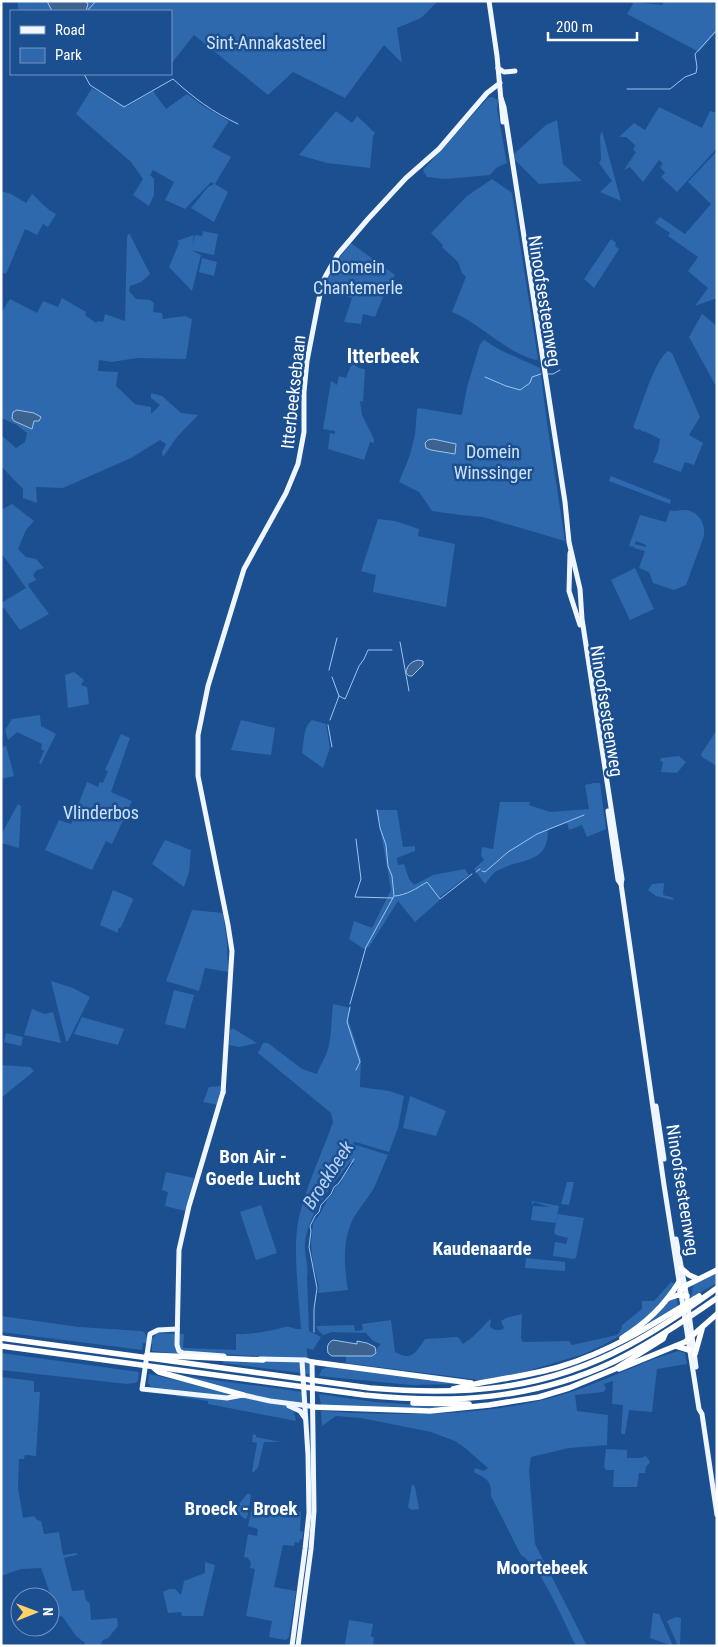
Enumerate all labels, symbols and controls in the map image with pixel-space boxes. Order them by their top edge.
legend [10,10,172,75]
scale bar [548,10,637,42]
text: 200 m [556,18,593,36]
text: Road [55,21,85,39]
park label: Sint-Annakasteel [206,32,326,53]
text: Park [55,46,82,64]
street label: Ninoofsesteenweg [524,234,566,368]
park label: Domein Chantemerle [313,256,403,298]
street label: Itterbeeksebaan [277,334,309,450]
district label: Itterbeek [347,344,420,368]
park label: Domein Winssinger [454,441,533,483]
street label: Ninoofsesteenweg [586,644,628,778]
park label: Vlinderbos [63,802,139,823]
street label: Ninoofsesteenweg [662,1123,704,1257]
water label: Broekbeek [298,1136,359,1213]
district label: Bon Air - Goede Lucht [206,1145,301,1190]
district label: Kaudenaarde [432,1237,532,1260]
district label: Broeck - Broek [185,1497,298,1520]
district label: Moortebeek [496,1556,589,1579]
north arrow [10,1587,60,1637]
text: N [40,1607,56,1616]

